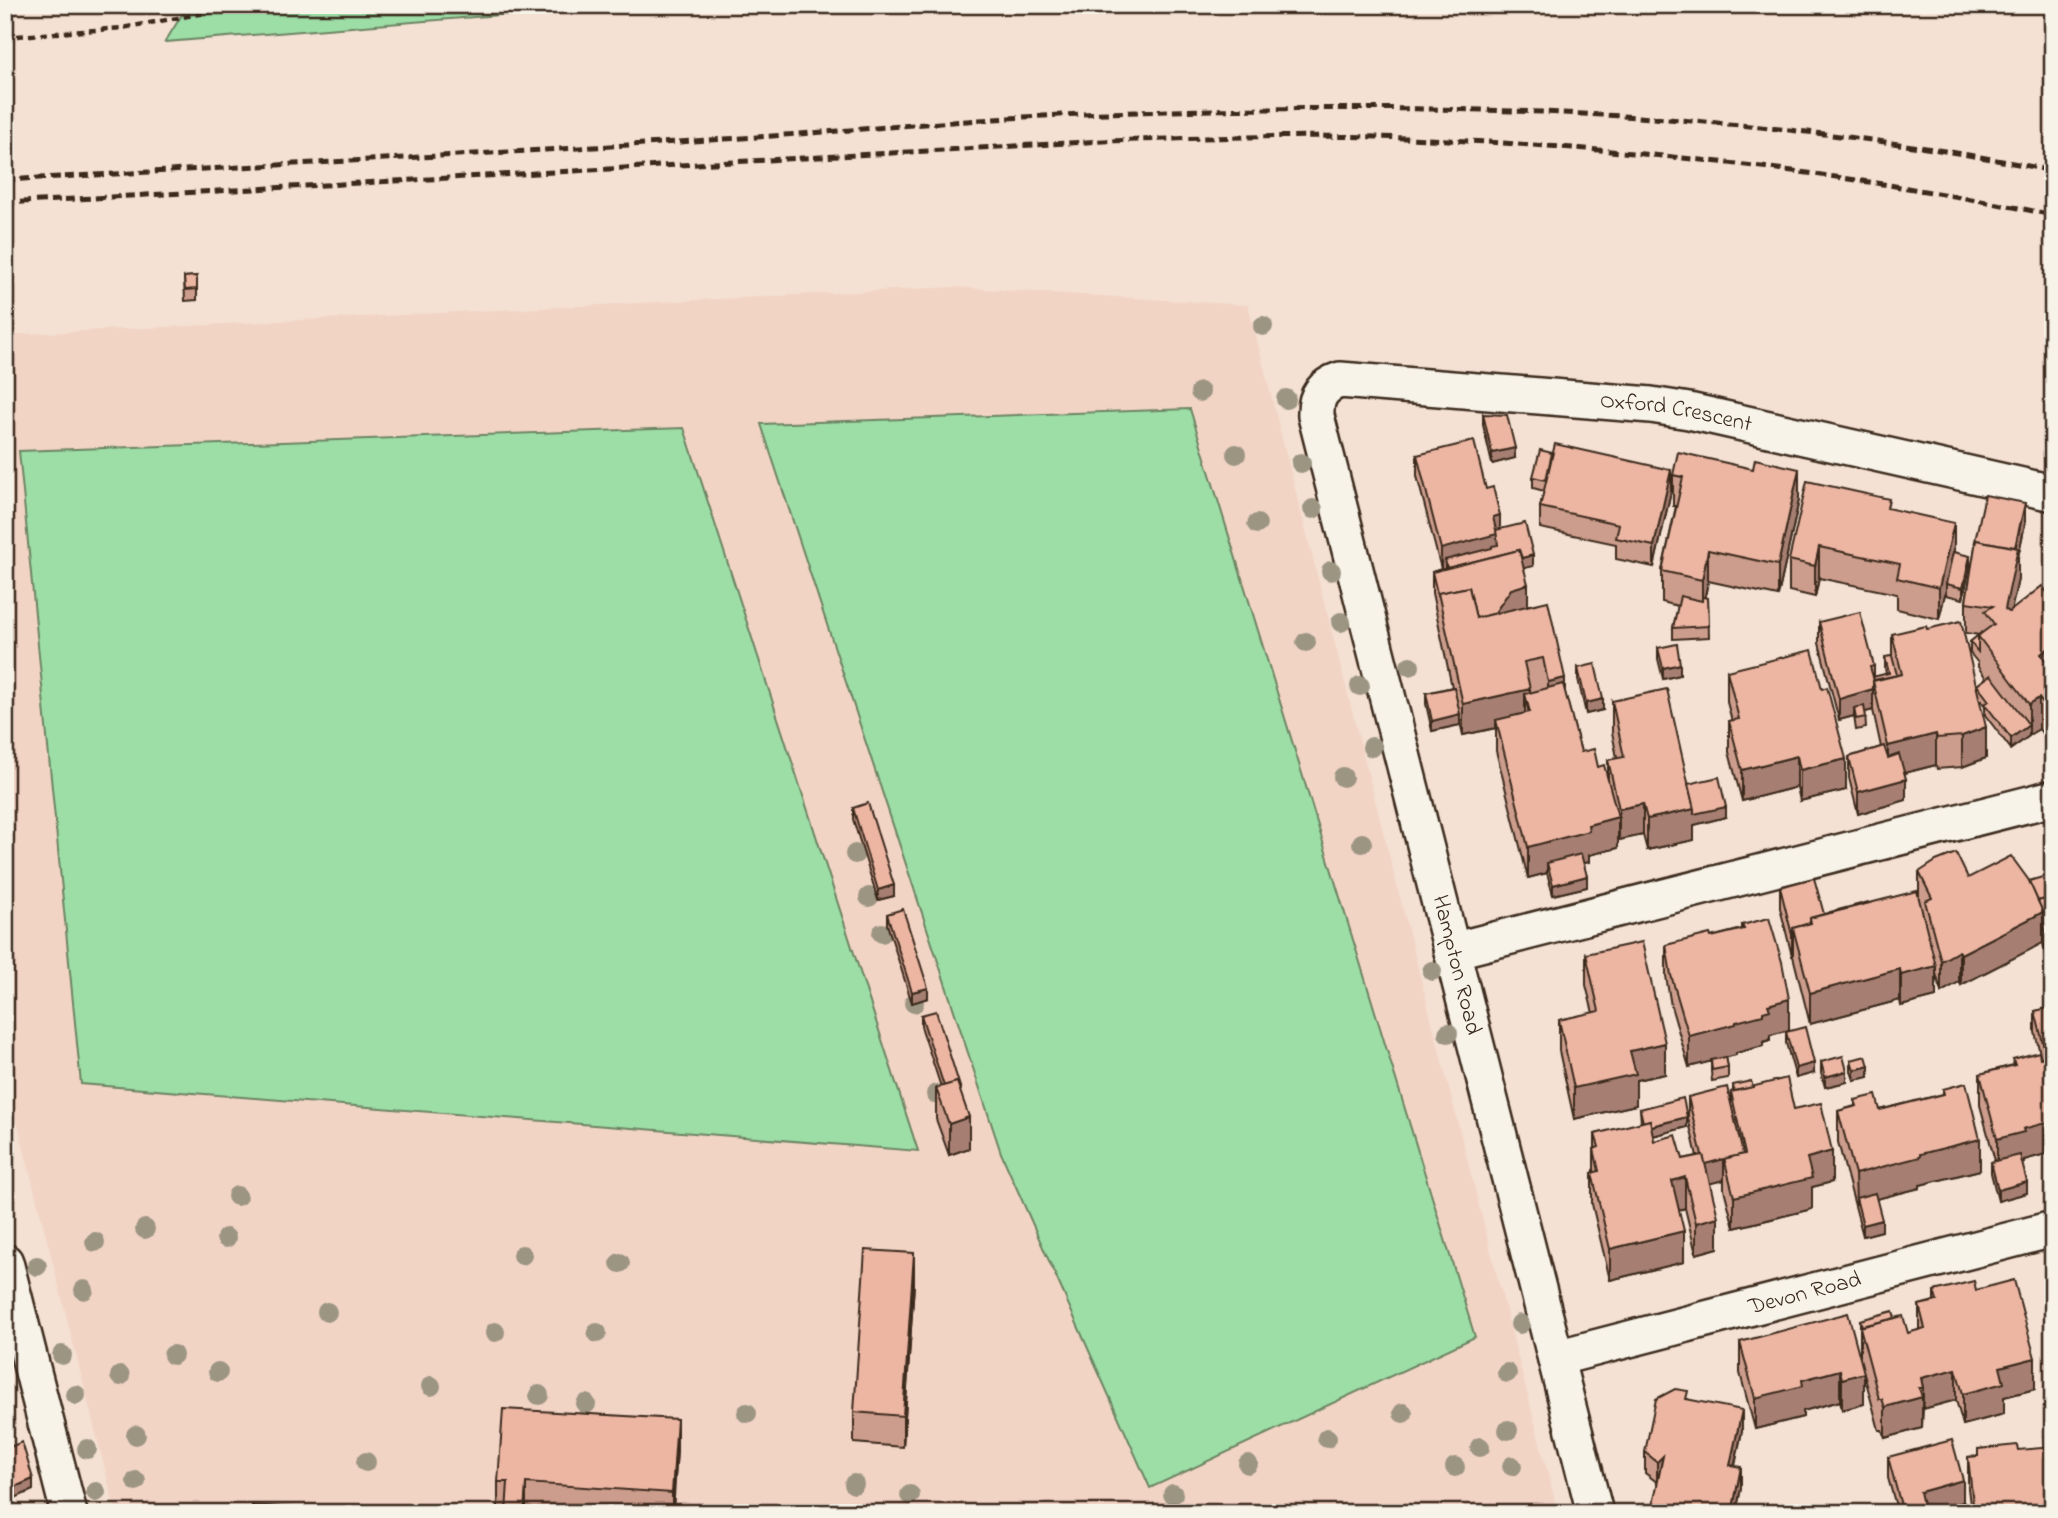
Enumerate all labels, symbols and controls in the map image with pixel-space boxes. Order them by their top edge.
street label: Oxford Crescent [1599,384,1756,441]
street label: Hampton Road [1423,892,1489,1038]
street label: Devon Road [1744,1263,1865,1324]

